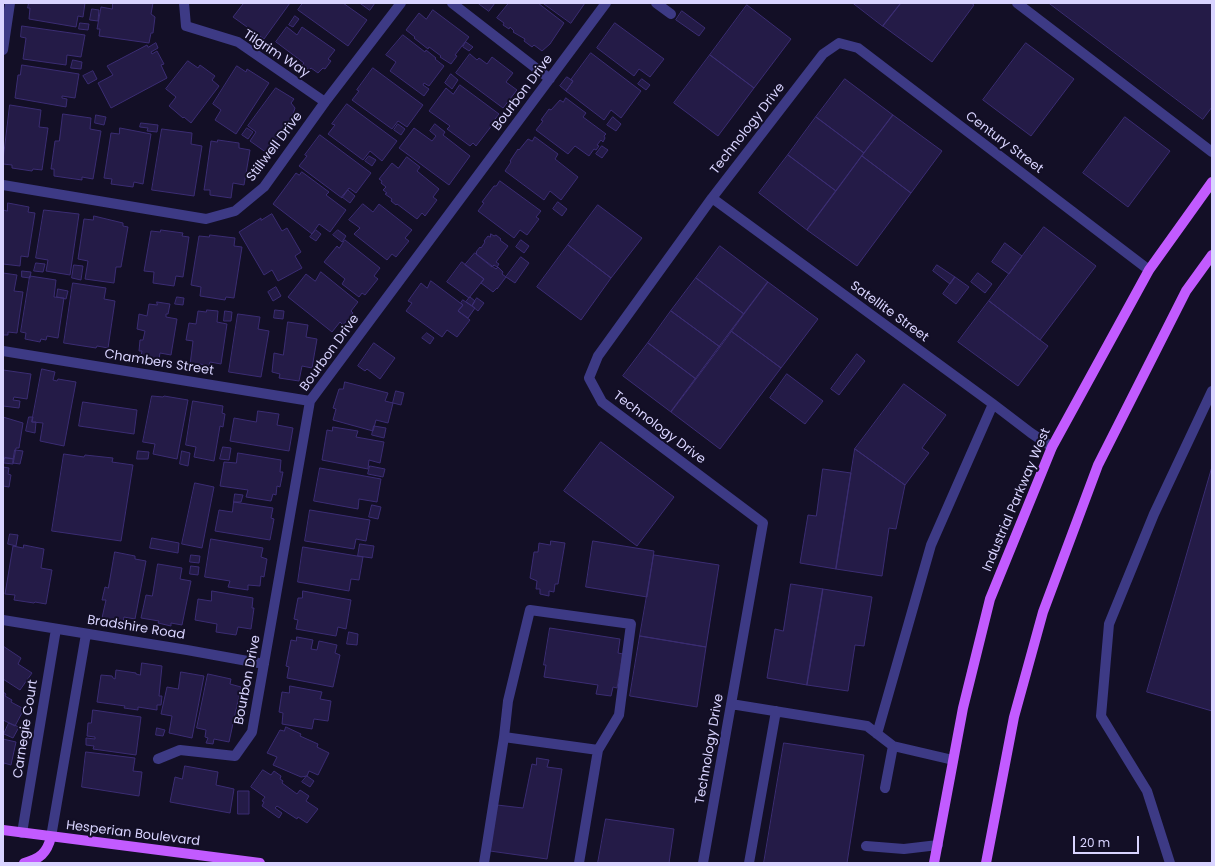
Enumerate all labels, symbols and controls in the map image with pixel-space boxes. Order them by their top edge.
street label: Tilgrim Way [240,27,312,81]
street label: Bourbon Drive [489,52,557,134]
street label: Technology Drive [707,80,789,178]
street label: Stillwell Drive [244,109,306,185]
street label: Century Street [962,109,1046,177]
street label: Satellite Street [847,278,931,346]
street label: Bourbon Drive [297,312,363,394]
street label: Chambers Street [103,347,215,379]
street label: Technology Drive [610,388,708,468]
street label: Industrial Parkway West [980,426,1054,574]
street label: Bradshire Road [86,613,186,643]
street label: Bourbon Drive [232,634,264,726]
street label: Carnegie Court [10,678,42,780]
street label: Technology Drive [693,693,727,805]
street label: Hesperian Boulevard [65,818,201,850]
scale bar [1075,828,1141,854]
text: 20 m [1080,834,1110,851]

